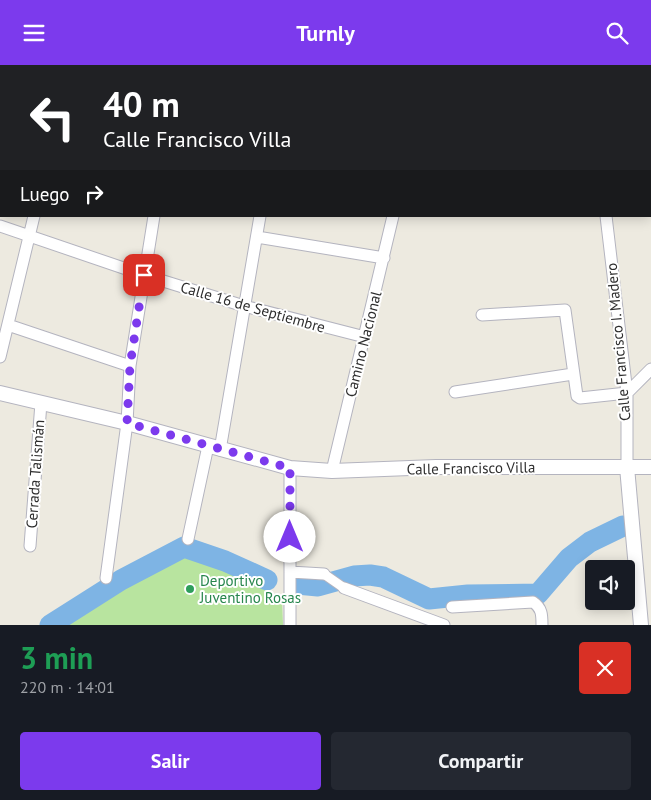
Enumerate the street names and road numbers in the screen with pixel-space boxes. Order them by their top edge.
street label: Calle Francisco I. Madero [602,262,634,422]
street label: Calle 16 de Septiembre [178,277,328,337]
street label: Camino Nacional [341,288,386,399]
street label: Cerrada Talismán [22,419,48,529]
street label: Calle Francisco Villa [407,457,535,479]

